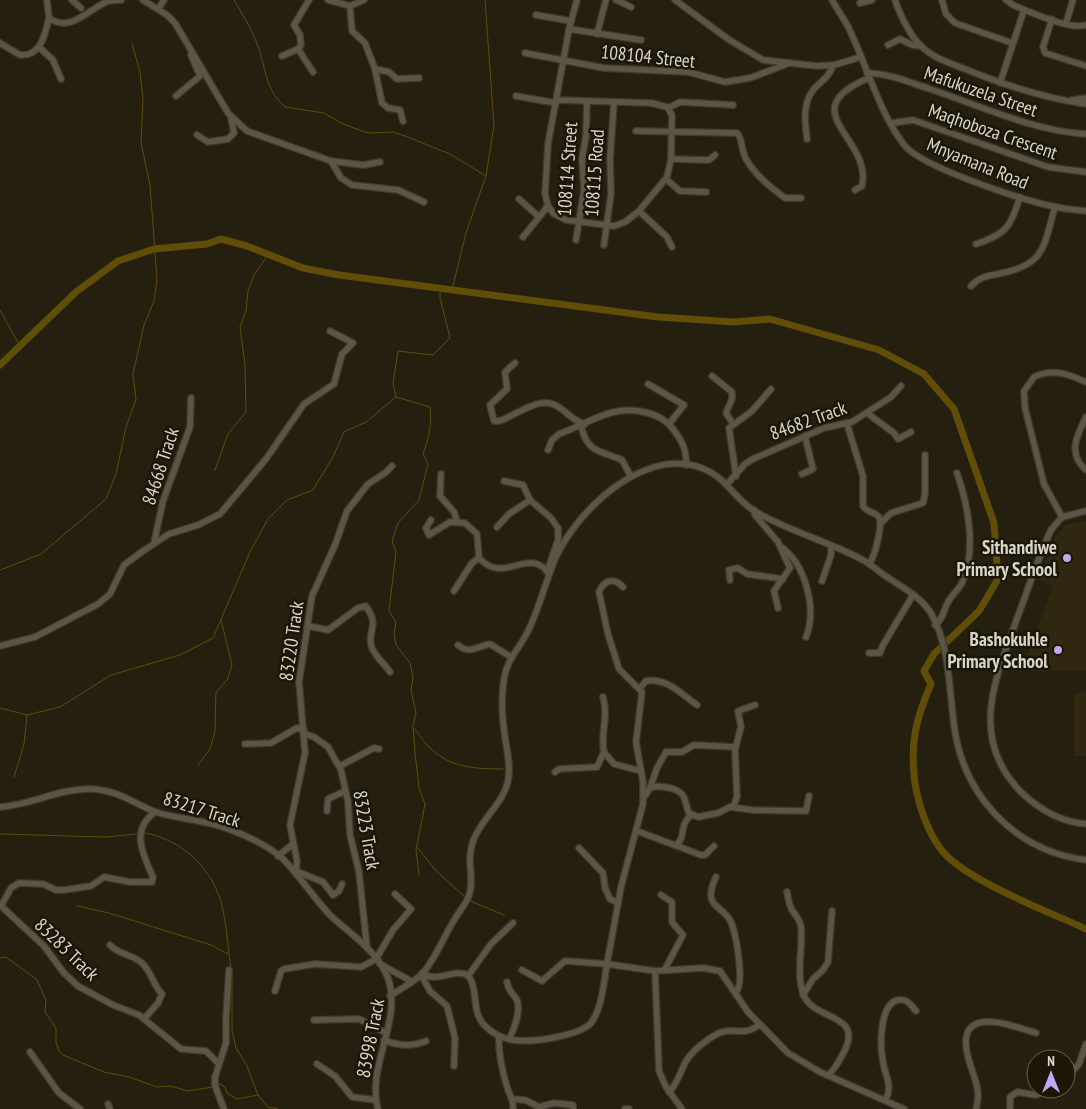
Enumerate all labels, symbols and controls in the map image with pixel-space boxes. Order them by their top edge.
street label: 108104 Street [600,39,697,73]
street label: Mafukuzela Street [921,60,1042,122]
street label: Maqhoboza Crescent [925,98,1061,165]
street label: 108114 Street [552,120,582,217]
street label: 108115 Road [579,128,609,218]
street label: Mnyamana Road [924,132,1032,194]
street label: 84682 Track [766,395,850,445]
street label: 84668 Track [136,424,184,508]
place label: Sithandiwe Primary School [957,535,1057,581]
marker: Sithandiwe Primary School [1061,552,1073,564]
street label: 83220 Track [274,599,309,682]
place label: Bashokuhle Primary School [948,627,1048,673]
marker: Bashokuhle Primary School [1052,644,1064,656]
street label: 83217 Track [161,786,244,832]
street label: 83223 Track [348,788,386,872]
street label: 83283 Track [30,913,105,986]
street label: 83998 Track [351,996,390,1080]
north arrow [1026,1049,1076,1099]
text: N [1047,1052,1055,1070]

